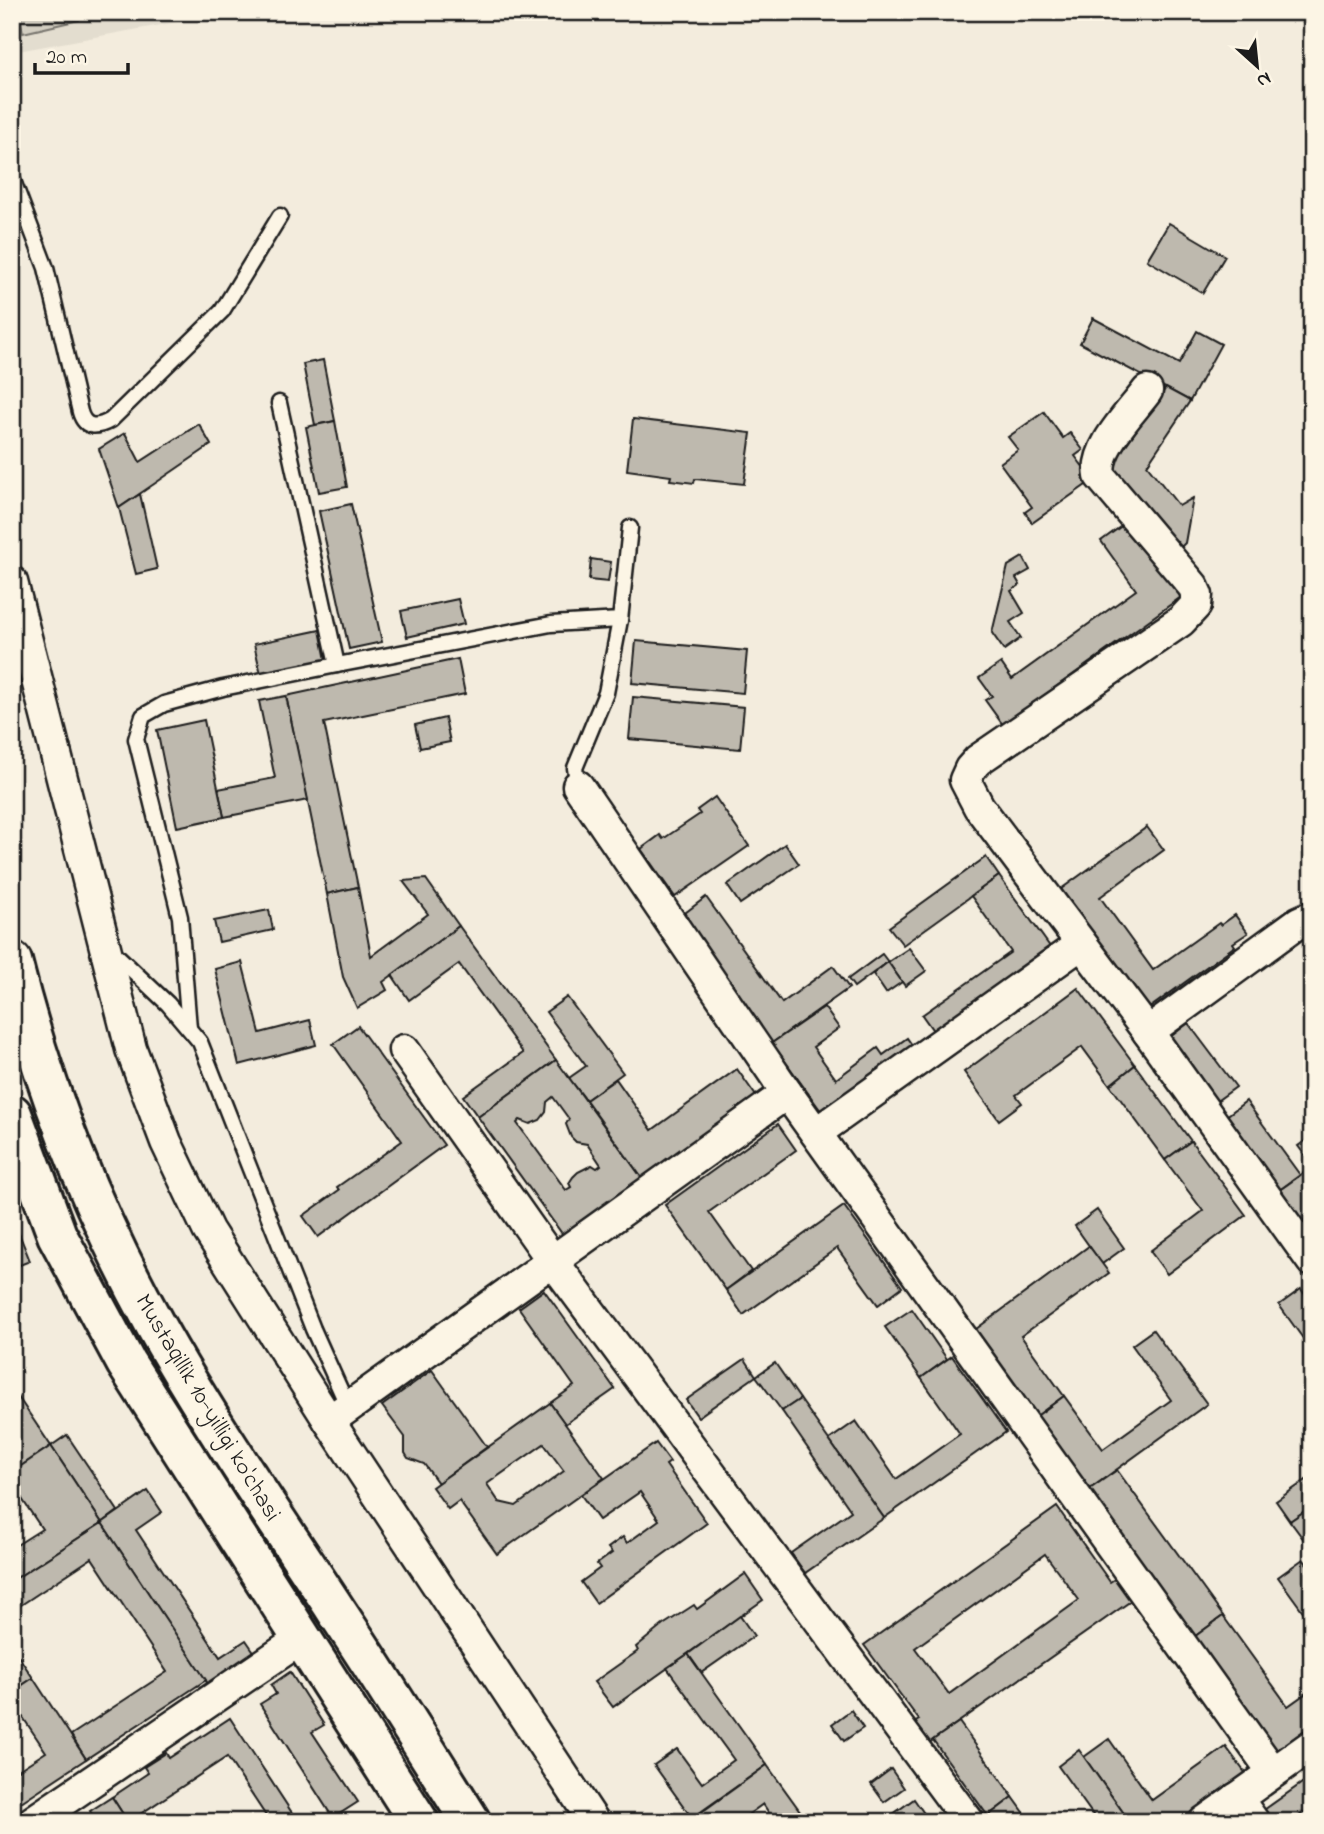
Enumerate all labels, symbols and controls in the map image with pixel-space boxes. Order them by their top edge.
scale bar [35,32,128,76]
north arrow [1222,32,1292,102]
text: 20 m [46,43,87,73]
text: N [1252,64,1275,94]
street label: Mustaqillik 10-yilligi ko'chasi [124,1288,289,1529]

